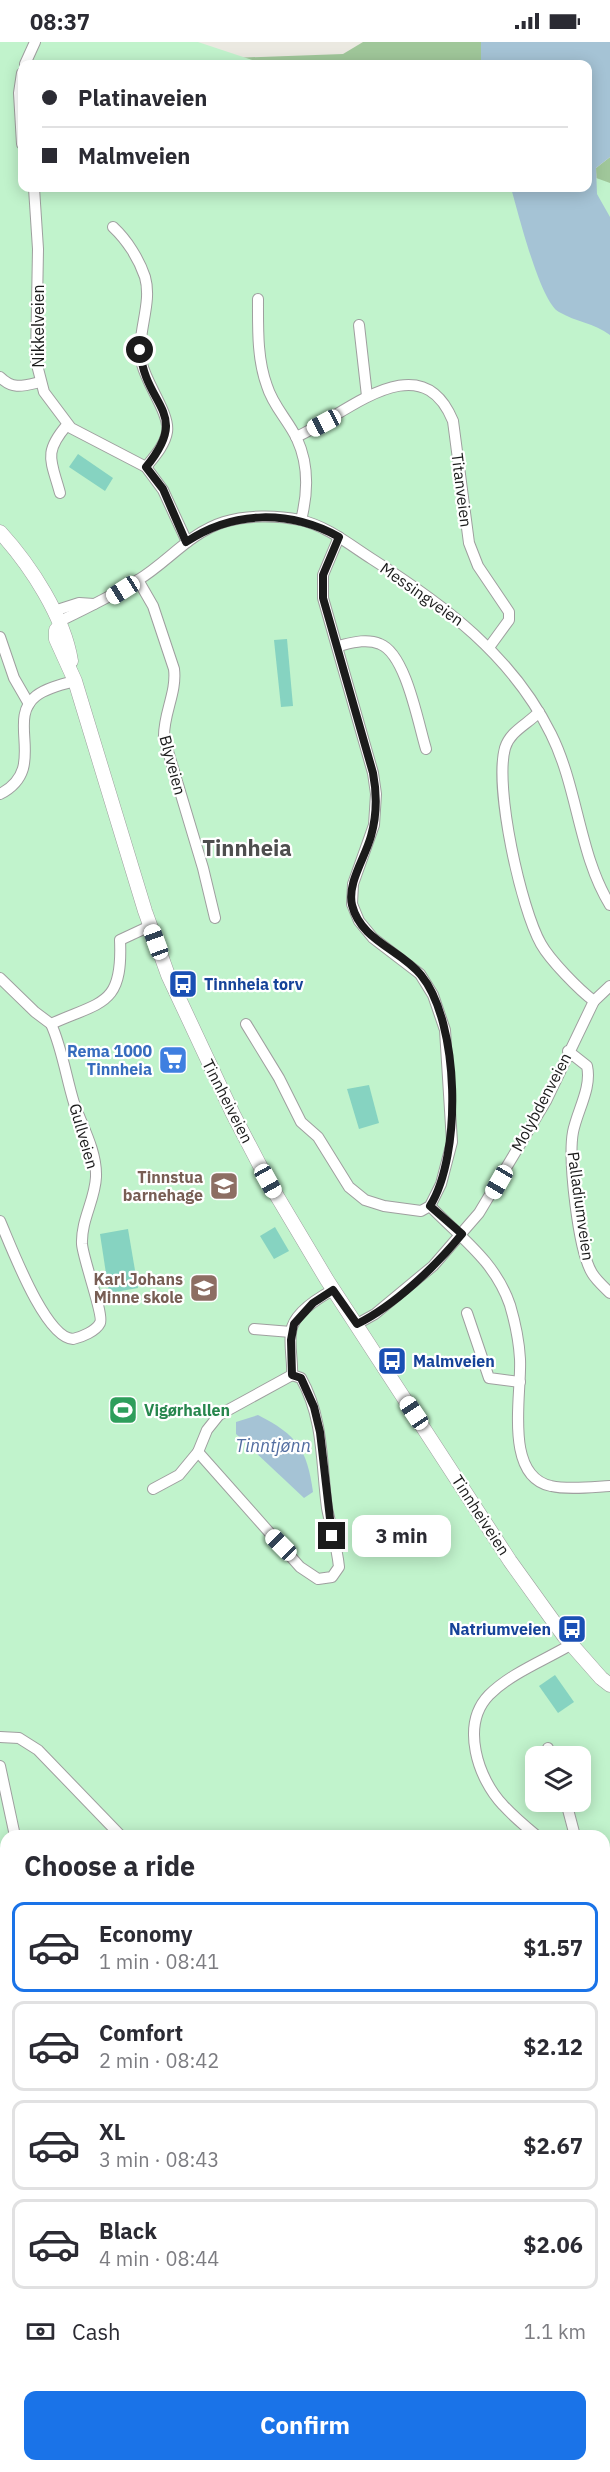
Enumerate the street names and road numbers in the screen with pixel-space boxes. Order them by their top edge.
street label: Nikkelveien [28,284,48,368]
street label: Titanveien [448,452,476,528]
street label: Messingveien [376,558,468,630]
street label: Blyveien [155,733,191,797]
street label: Molybdenveien [507,1049,575,1155]
street label: Tinnheiveien [198,1056,258,1146]
street label: Gullveien [65,1101,103,1171]
street label: Palladiumveien [563,1150,599,1262]
street label: Tinnheiveien [448,1471,514,1559]

